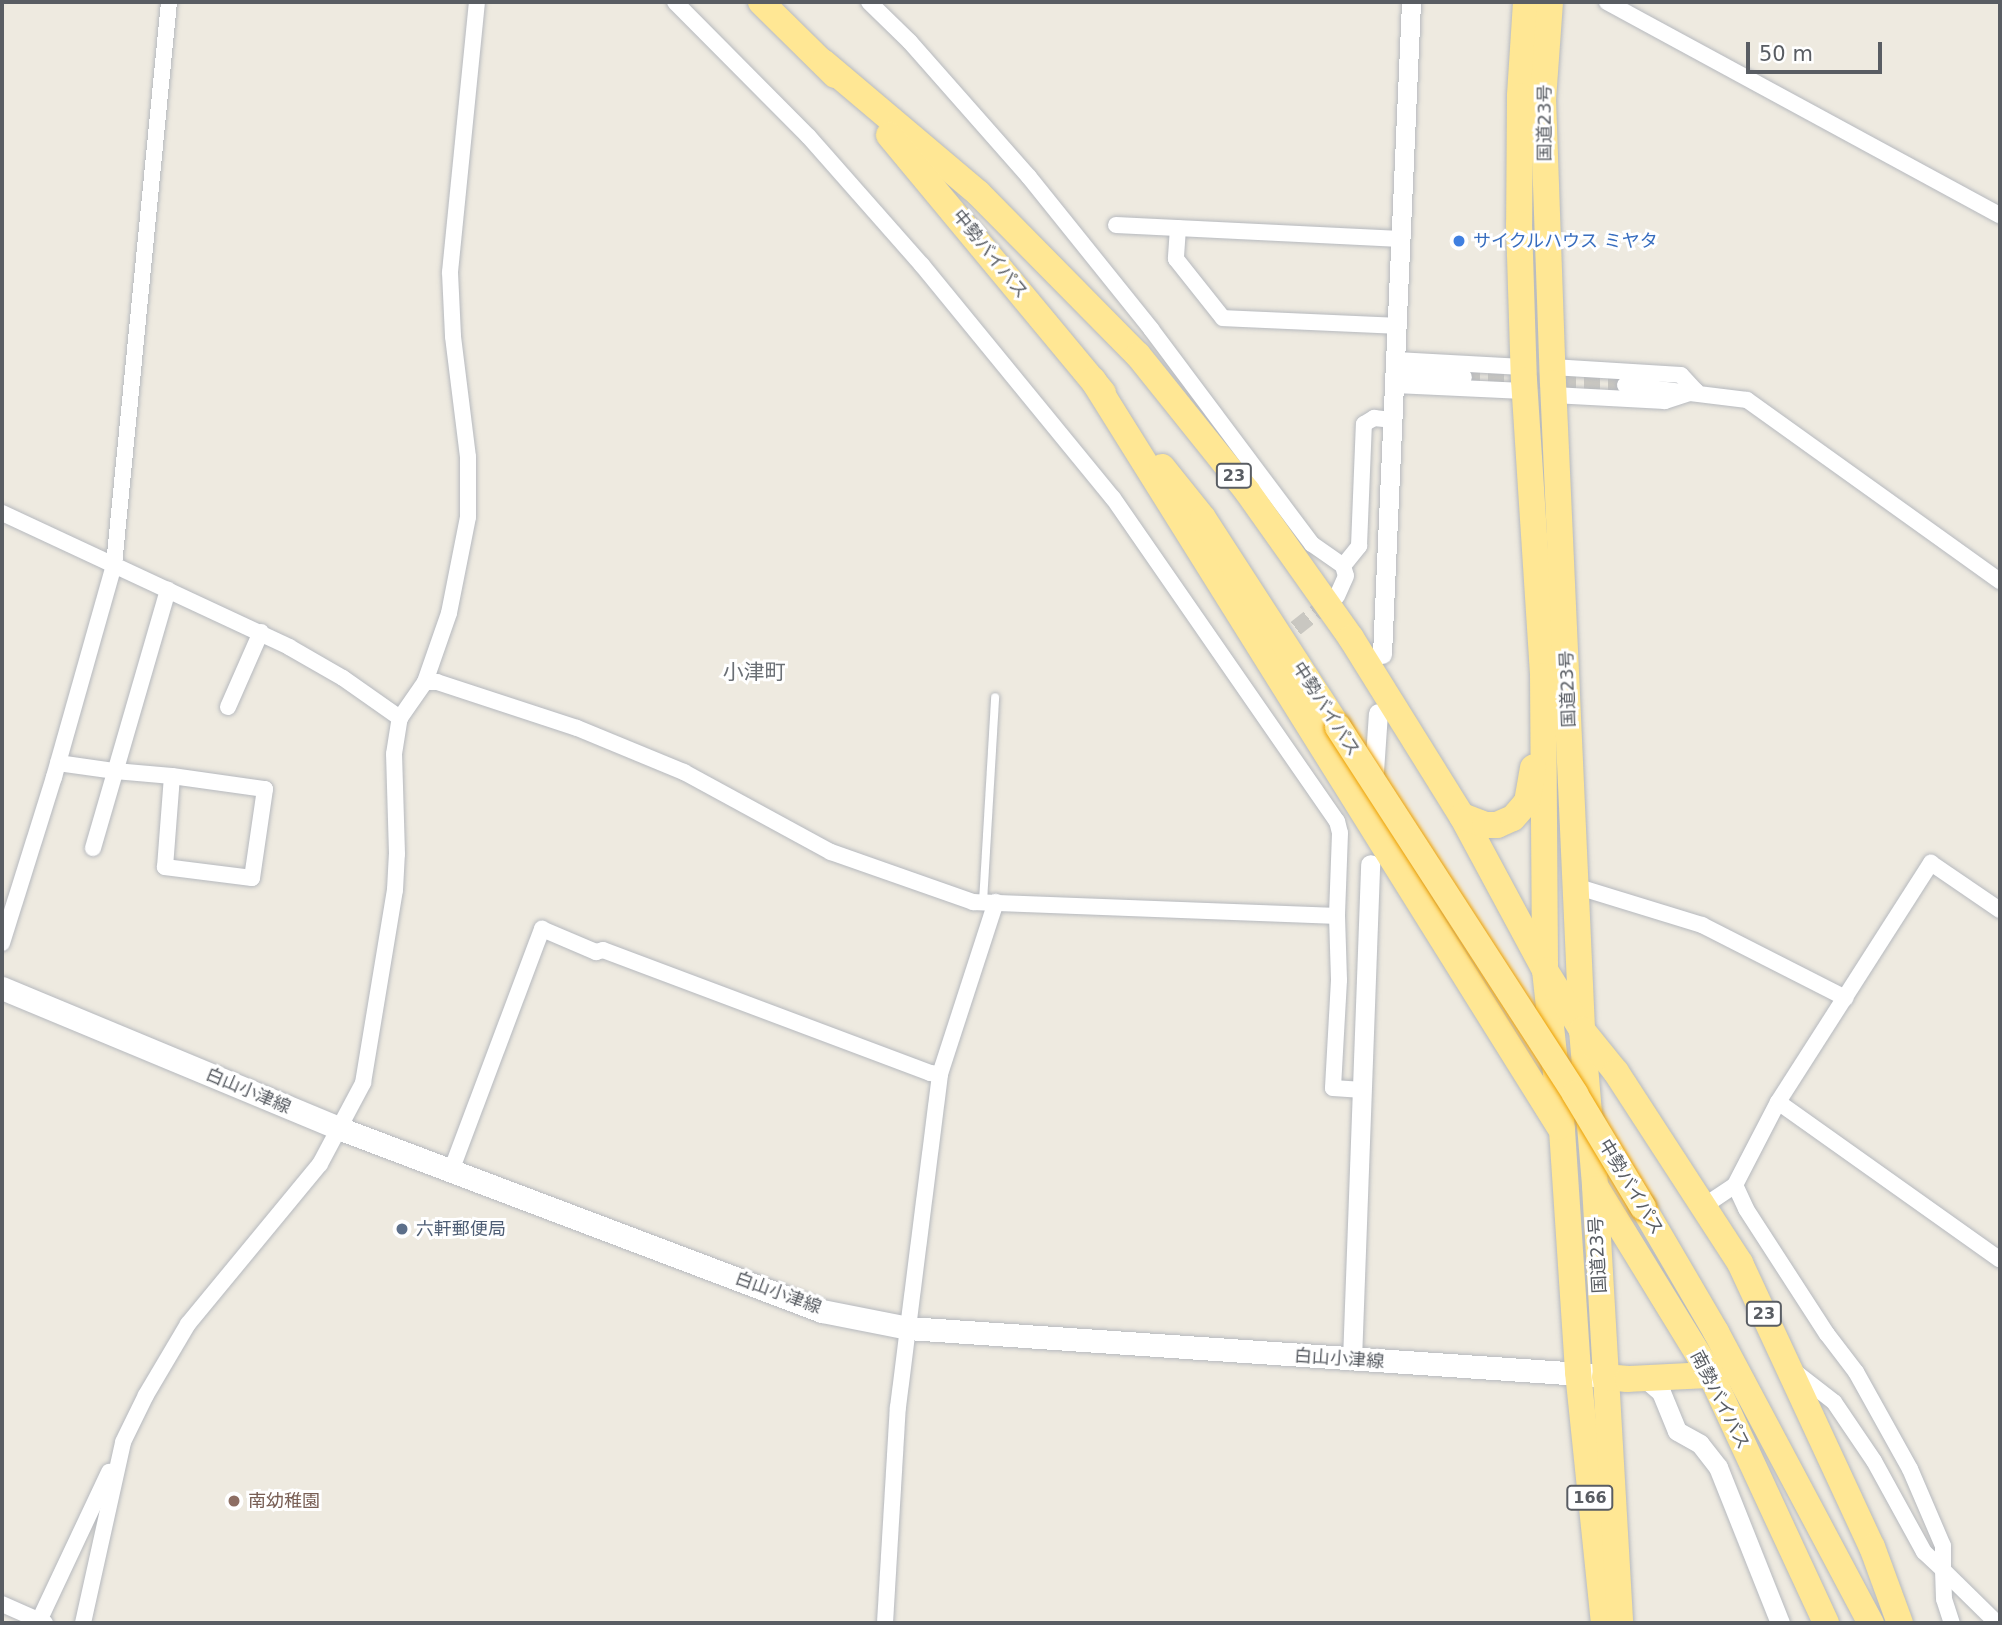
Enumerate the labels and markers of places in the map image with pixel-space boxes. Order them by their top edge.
place label: サイクルハウス ミヤタ [1473,230,1659,252]
marker: サイクルハウス ミヤタ [1451,233,1467,249]
place label: 六軒郵便局 [416,1218,506,1240]
marker: 六軒郵便局 [394,1221,410,1237]
place label: 南幼稚園 [248,1490,320,1512]
marker: 南幼稚園 [226,1493,242,1509]

